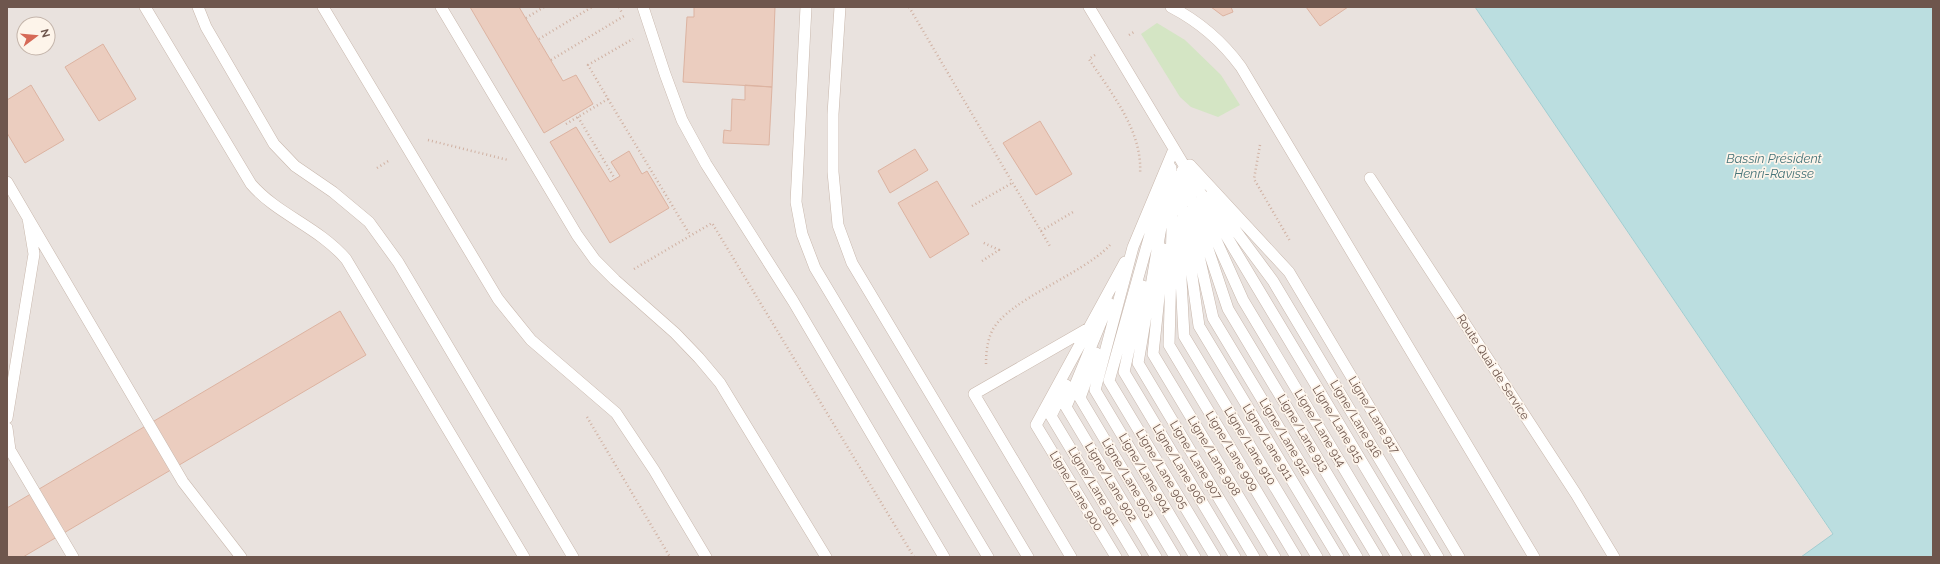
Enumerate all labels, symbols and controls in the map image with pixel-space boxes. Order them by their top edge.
north arrow [16,16,56,56]
text: N [38,28,53,39]
water label: Bassin Président Henri-Ravisse [1726,151,1823,181]
street label: Route Quai de Service [1454,312,1532,422]
street label: Ligne/Lane 917 [1345,374,1403,457]
street label: Ligne/Lane 916 [1327,378,1385,460]
street label: Ligne/Lane 915 [1309,383,1367,466]
street label: Ligne/Lane 914 [1291,387,1349,470]
street label: Ligne/Lane 913 [1274,392,1332,474]
street label: Ligne/Lane 912 [1256,396,1314,478]
street label: Ligne/Lane 911 [1240,401,1296,483]
street label: Ligne/Lane 910 [1221,404,1279,488]
street label: Ligne/Lane 909 [1203,409,1261,493]
street label: Ligne/Lane 908 [1185,414,1243,498]
street label: Ligne/Lane 907 [1167,418,1225,503]
street label: Ligne/Lane 906 [1150,422,1208,506]
street label: Ligne/Lane 905 [1133,427,1191,512]
street label: Ligne/Lane 904 [1116,431,1174,516]
street label: Ligne/Lane 903 [1099,436,1157,520]
street label: Ligne/Lane 902 [1082,440,1140,524]
street label: Ligne/Lane 901 [1065,444,1123,528]
street label: Ligne/Lane 900 [1047,449,1105,533]

